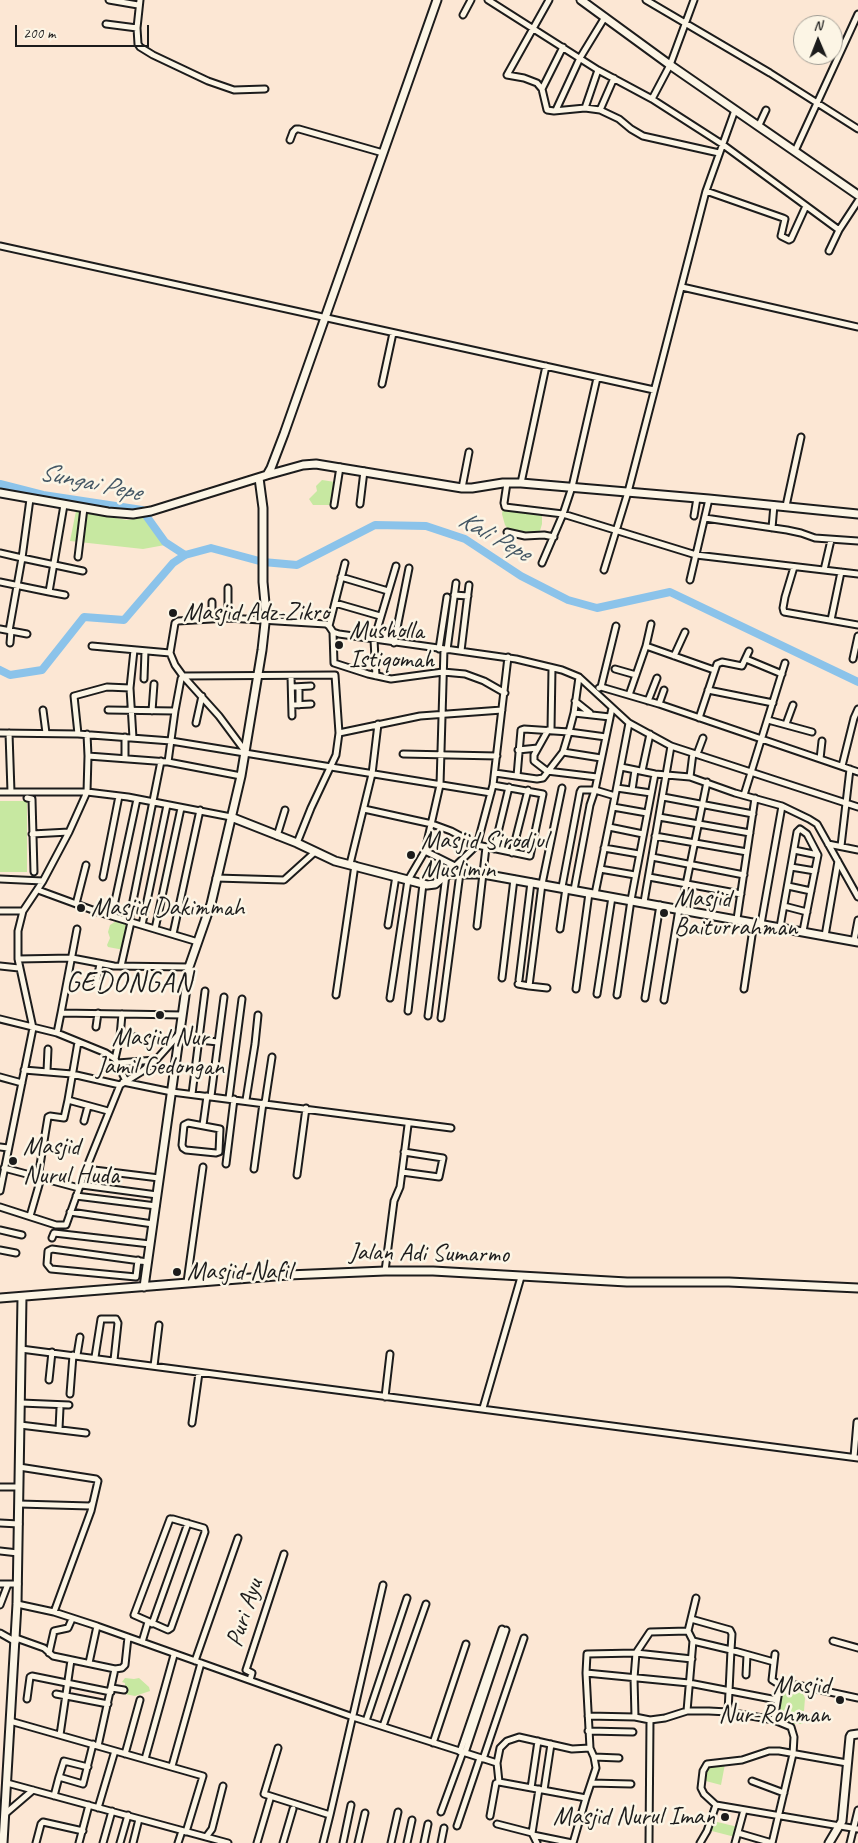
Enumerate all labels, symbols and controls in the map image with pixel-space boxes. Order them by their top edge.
scale bar [18,15,151,47]
north arrow [793,15,843,65]
text: N [813,17,822,34]
text: 200 m [23,24,55,43]
water label: Sungai Pepe [37,457,143,509]
water label: Kali Pepe [453,505,535,569]
place label: Masjid Adz-Zikro [183,598,329,628]
marker: Masjid Adz-Zikro [167,607,179,619]
place label: Musholla Istiqomah [349,616,434,675]
marker: Musholla Istiqomah [333,639,345,651]
place label: Masjid Sirodjul Muslimin [421,826,548,885]
marker: Masjid Sirodjul Muslimin [405,849,417,861]
place label: Masjid Baiturrahman [674,884,797,943]
place label: Masjid Dakimmah [91,893,244,923]
marker: Masjid Dakimmah [75,902,87,914]
marker: Masjid Baiturrahman [658,907,670,919]
district label: GEDONGAN [65,967,193,1001]
marker: Masjid Nur Jamil Gedongan [154,1009,166,1021]
place label: Masjid Nur Jamil Gedongan [96,1023,224,1082]
place label: Masjid Nurul Huda [23,1132,119,1191]
marker: Masjid Nurul Huda [7,1155,19,1167]
street label: Jalan Adi Sumarmo [349,1238,509,1270]
place label: Masjid Nafil [187,1257,292,1287]
marker: Masjid Nafil [171,1266,183,1278]
street label: Puri Ayu [220,1575,270,1651]
place label: Masjid Nur-Rohman [718,1671,830,1730]
marker: Masjid Nur-Rohman [834,1694,846,1706]
place label: Masjid Nurul Iman [553,1802,715,1832]
marker: Masjid Nurul Iman [719,1811,731,1823]

